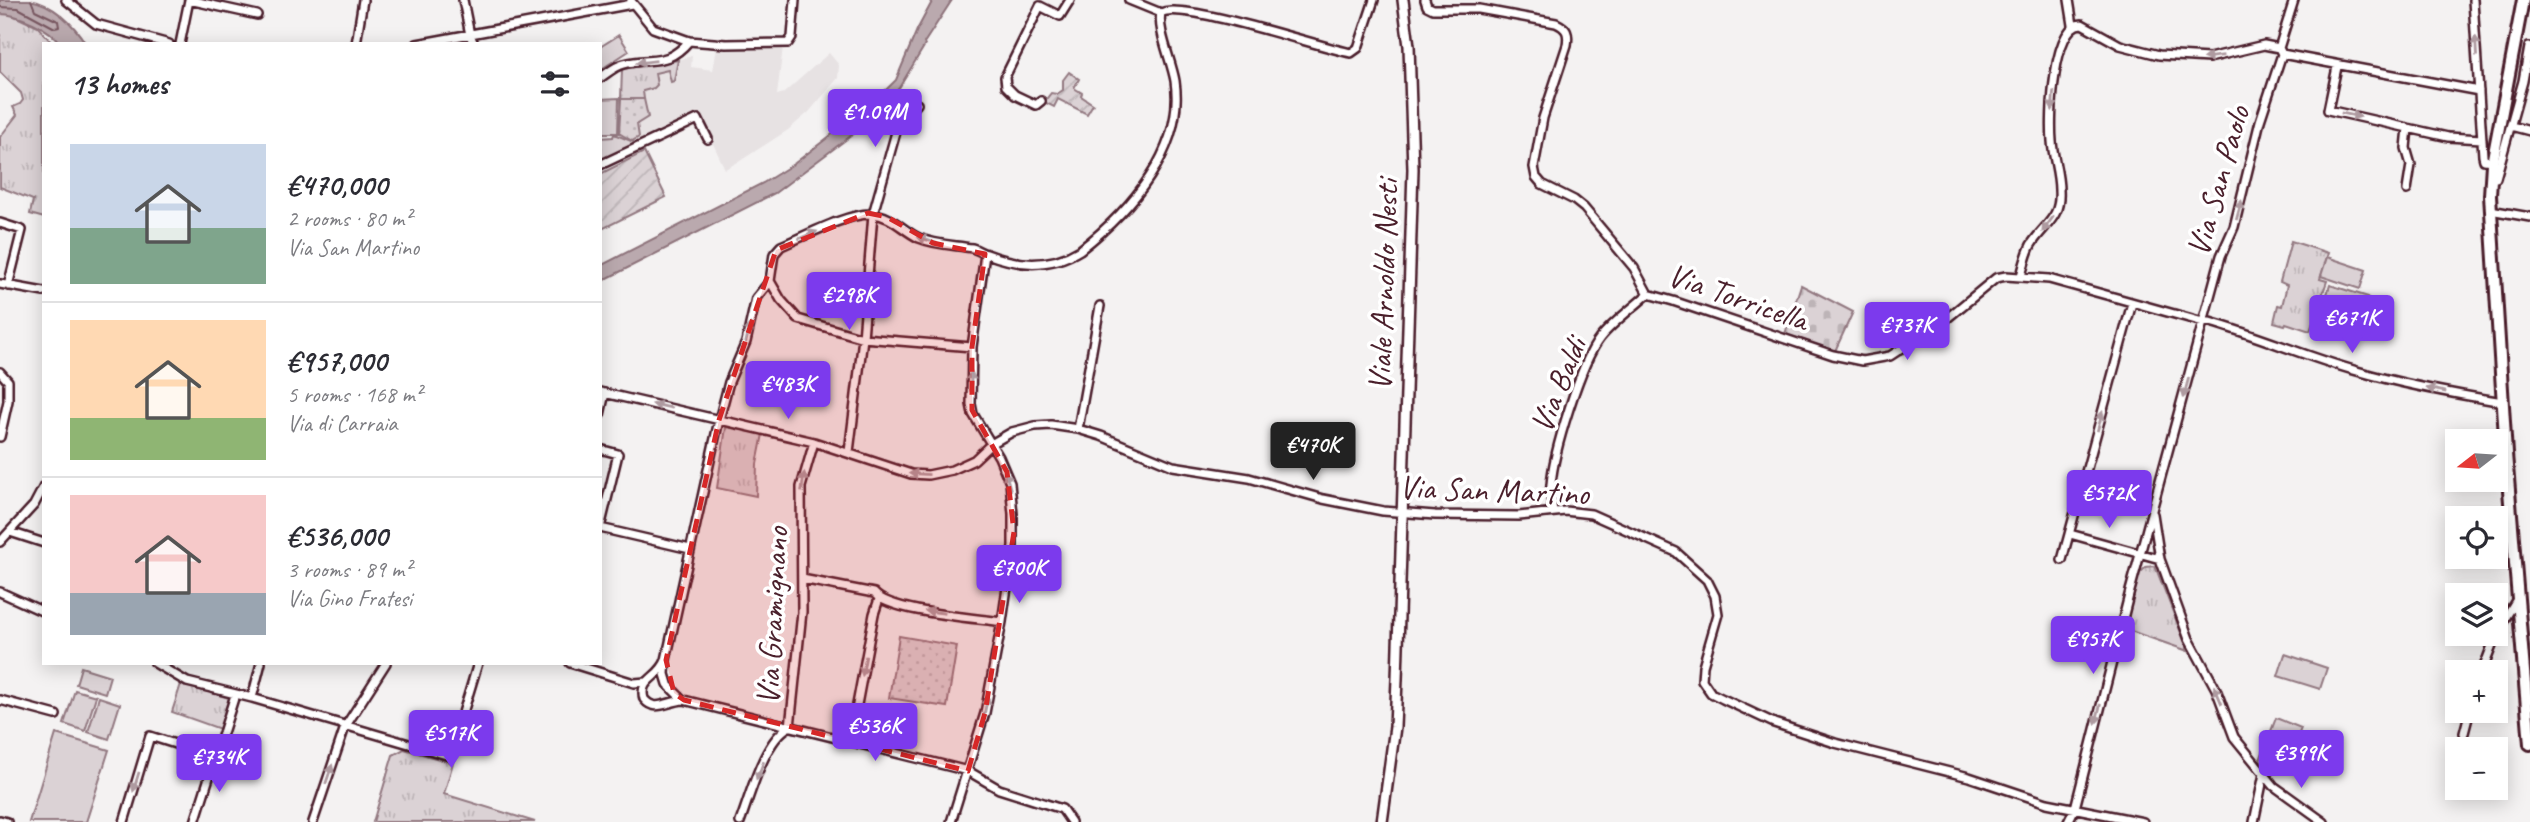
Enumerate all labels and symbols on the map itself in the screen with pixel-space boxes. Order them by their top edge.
one-way arrow [2470,34,2481,56]
one-way arrow [2202,51,2224,62]
one-way arrow [635,56,657,67]
pin: €1.09M [818,90,932,149]
one-way arrow [2048,90,2059,112]
street label: Via San Paolo [2177,100,2260,261]
one-way arrow [2340,110,2362,121]
street label: Viale Arnoldo Nesti [1358,175,1408,392]
one-way arrow [2234,199,2245,221]
one-way arrow [2042,215,2056,233]
one-way arrow [798,229,819,240]
one-way arrow [916,234,937,245]
street label: Via Torricella [1663,254,1816,341]
pin: €298K [800,272,898,332]
pin: €671K [2303,296,2401,355]
pin: €737K [1858,302,1956,362]
one-way arrow [743,321,754,343]
street label: Via Baldi [1520,328,1597,439]
pin: €483K [739,362,837,421]
one-way arrow [965,370,976,392]
one-way arrow [2180,377,2191,399]
one-way arrow [2425,385,2447,396]
one-way arrow [651,400,673,411]
one-way arrow [2095,409,2106,431]
pin: €470K [1264,422,1362,482]
north arrow [2445,429,2508,492]
street label: Via San Martino [1399,466,1591,514]
one-way arrow [908,468,930,479]
one-way arrow [1003,470,1013,491]
pin: €572K [2060,470,2158,530]
one-way arrow [798,471,809,493]
street label: Via Gramignano [746,525,798,706]
pin: €700K [970,546,1068,605]
one-way arrow [924,607,946,618]
pin: €957K [2044,616,2142,676]
one-way arrow [858,655,869,677]
one-way arrow [2212,685,2224,705]
one-way arrow [981,695,992,717]
one-way arrow [2093,703,2104,725]
pin: €536K [826,704,924,763]
pin: €517K [402,710,500,770]
pin: €399K [2252,730,2350,790]
pin: €734K [170,734,268,794]
one-way arrow [755,760,766,781]
one-way arrow [324,764,335,785]
one-way arrow [130,772,140,793]

